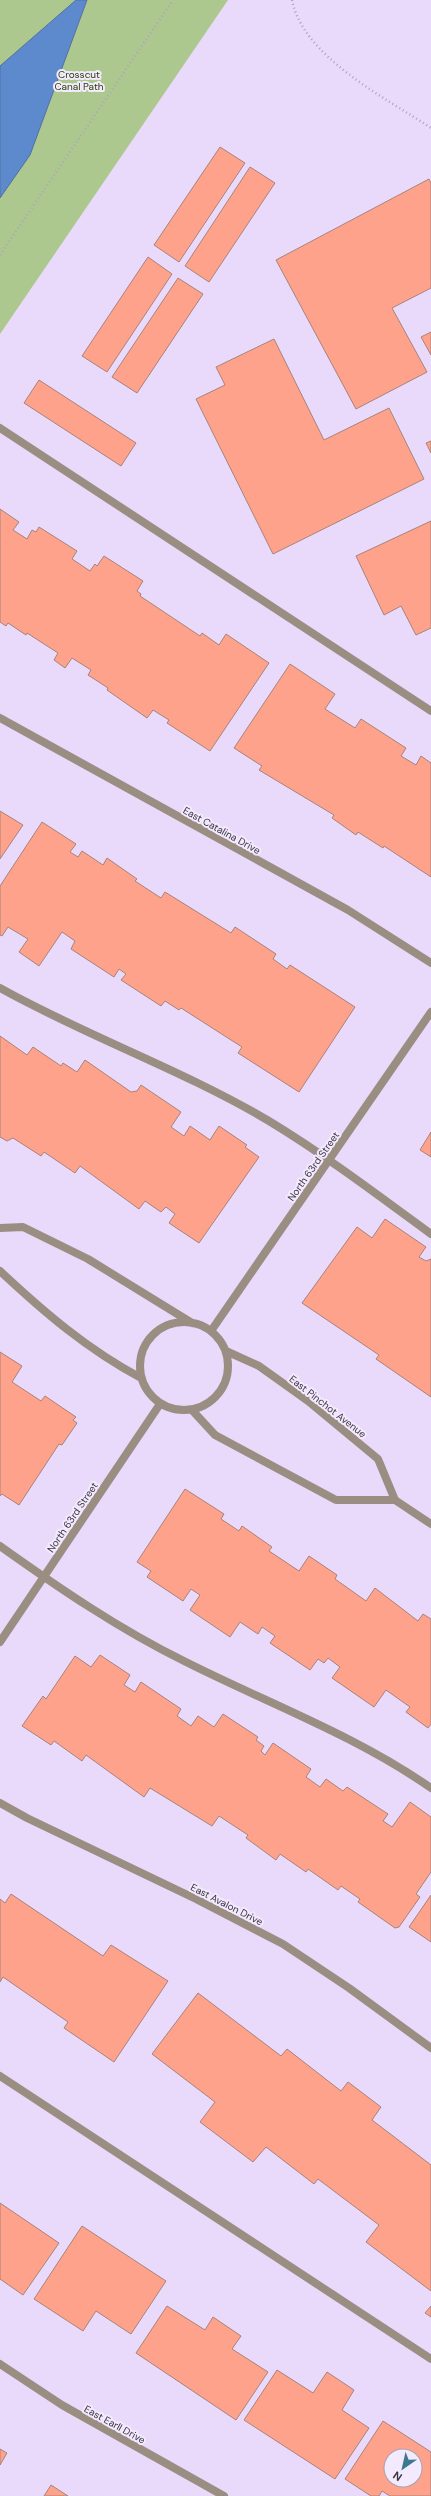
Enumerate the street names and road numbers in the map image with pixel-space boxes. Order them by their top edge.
street label: East Catalina Drive [181,804,263,857]
street label: North 63rd Street [285,1129,342,1204]
street label: East Pinchot Avenue [287,1372,369,1441]
street label: North 63rd Street [44,1480,101,1555]
street label: East Avalon Drive [188,1881,265,1928]
street label: East Earll Drive [82,2402,148,2447]

